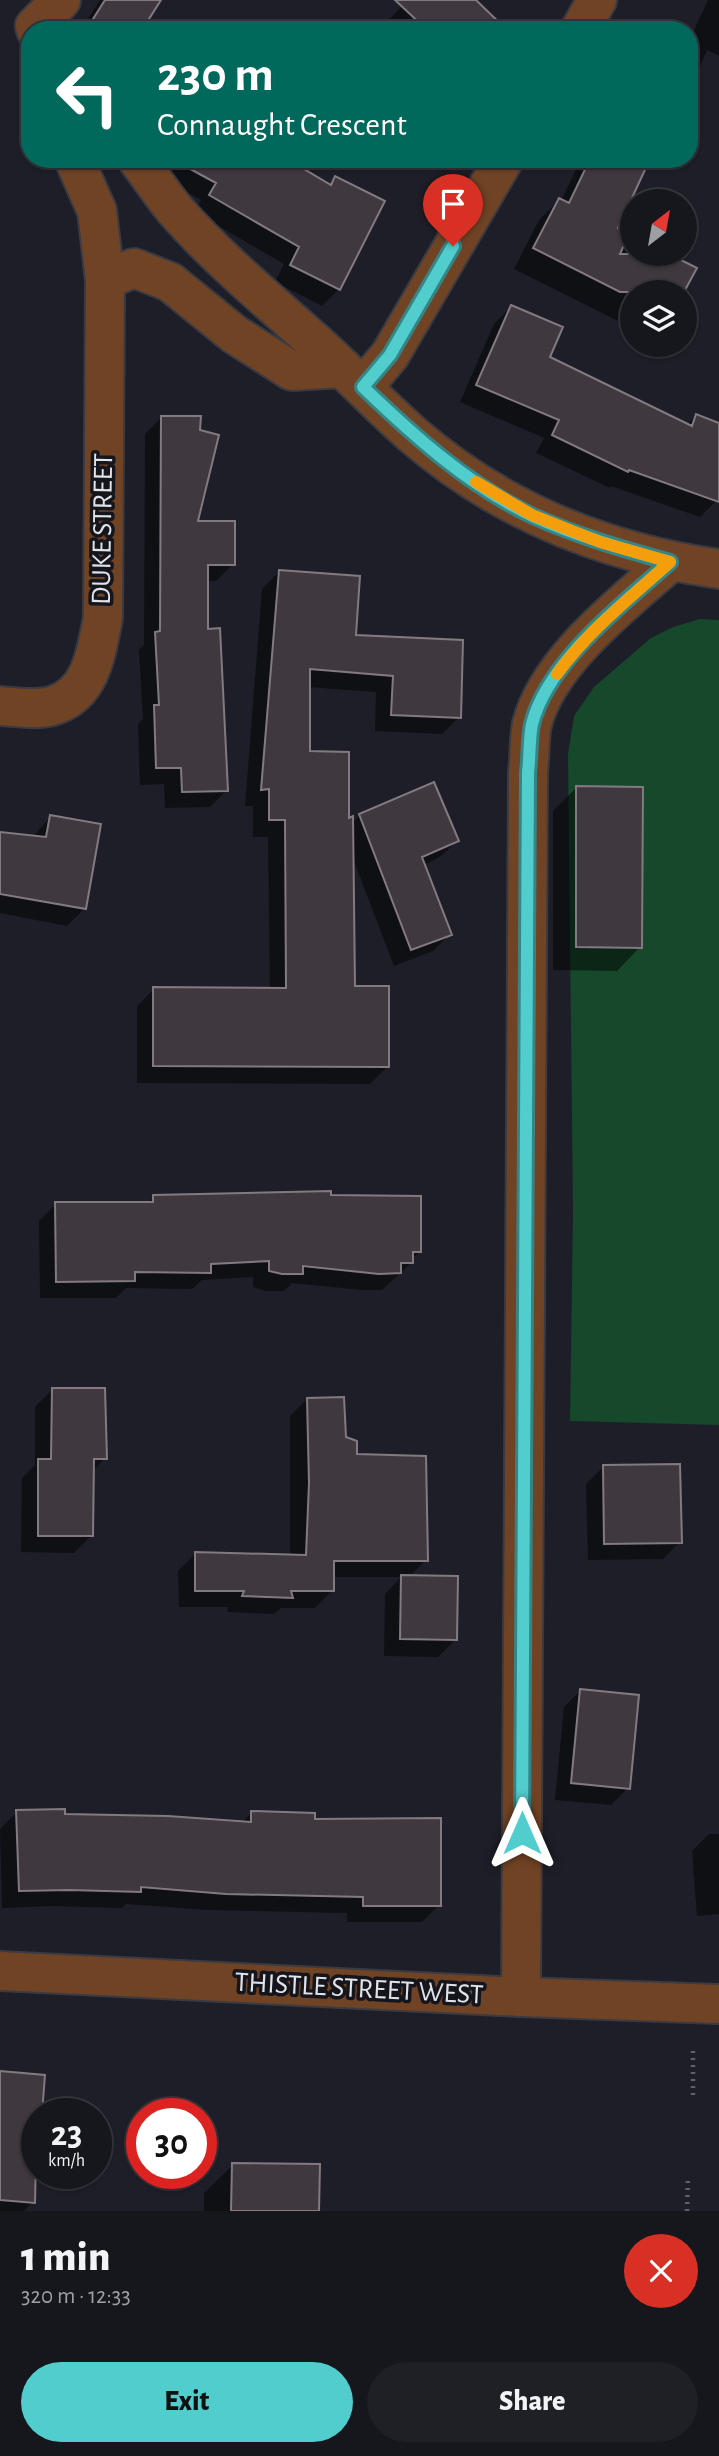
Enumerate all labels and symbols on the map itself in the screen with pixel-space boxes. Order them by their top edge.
pin [423,174,483,246]
north arrow [620,189,696,266]
street label: DUKE STREET [88,453,118,605]
position arrow [485,1796,559,1870]
street label: THISTLE STREET WEST [234,1969,484,2010]
speed limit sign: 30 [126,2098,217,2189]

